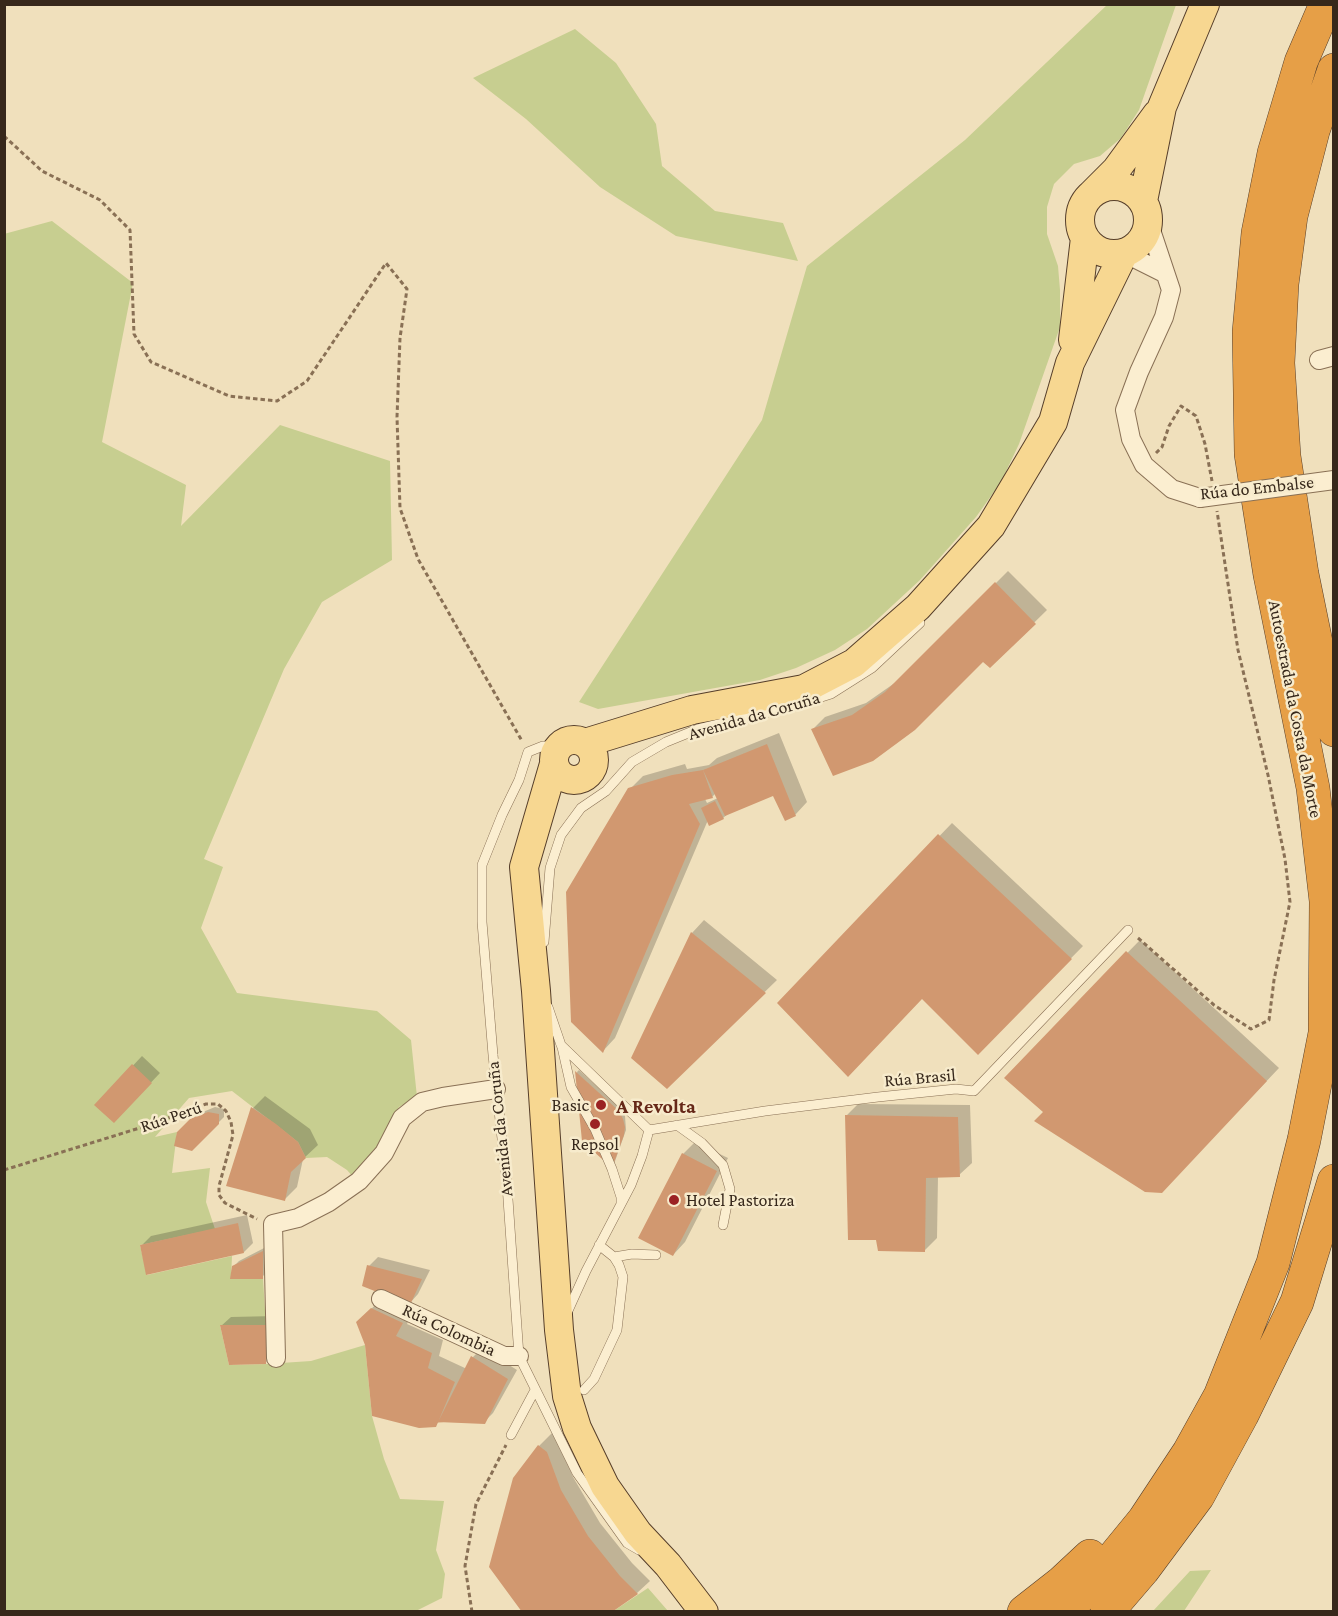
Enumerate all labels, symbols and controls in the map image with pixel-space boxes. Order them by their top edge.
street label: Rúa do Embalse [1199,471,1315,505]
street label: Autoestrada da Costa da Morte [1263,598,1327,820]
street label: Avenida da Coruña [686,687,822,745]
street label: Avenida da Coruña [482,1060,518,1198]
street label: Rúa Brasil [883,1064,957,1092]
place label: Basic [552,1094,589,1116]
district label: A Revolta [616,1095,696,1119]
street label: Rúa Perú [137,1096,205,1138]
marker: Basic [594,1098,608,1112]
marker: Repsol [588,1117,602,1131]
place label: Repsol [571,1133,619,1155]
place label: Hotel Pastoriza [686,1189,795,1211]
marker: Hotel Pastoriza [667,1193,681,1207]
street label: Rúa Colombia [399,1299,499,1361]

